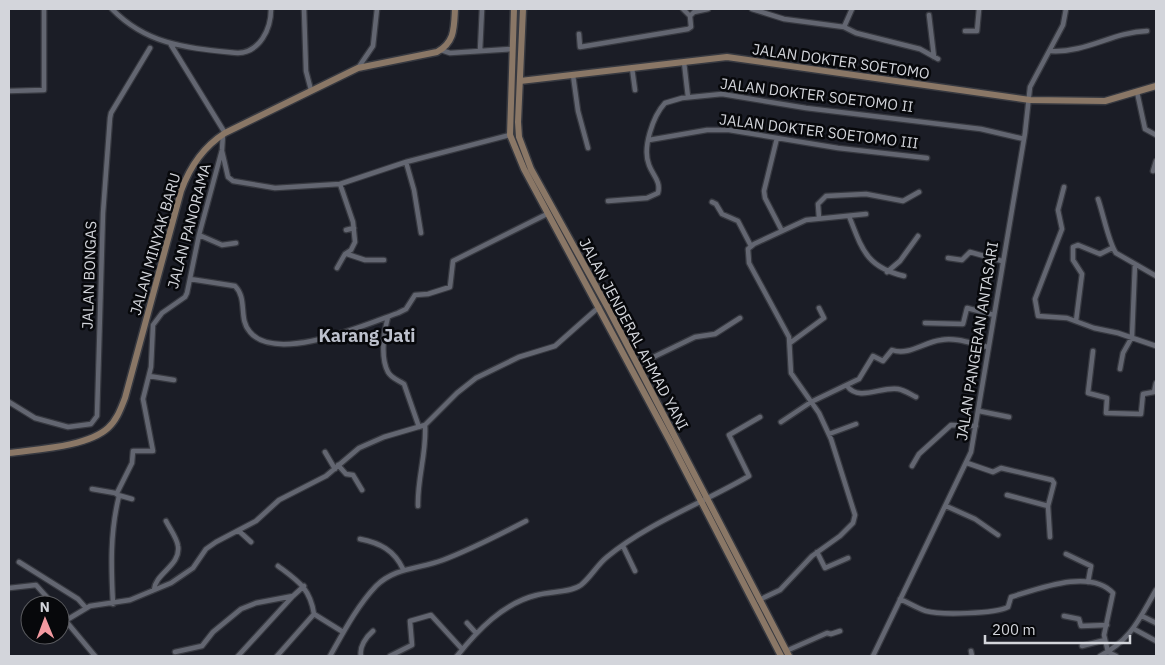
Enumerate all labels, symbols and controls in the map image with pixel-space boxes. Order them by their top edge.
street label: JALAN DOKTER SOETOMO [751,39,931,83]
street label: JALAN DOKTER SOETOMO II [719,74,915,116]
street label: JALAN DOKTER SOETOMO III [718,109,920,153]
street label: JALAN PANORAMA [163,161,215,291]
street label: JALAN MINYAK BARU [126,171,184,317]
street label: JALAN BONGAS [78,220,100,330]
street label: JALAN JENDERAL AHMAD YANI [575,235,693,433]
street label: JALAN PANGERAN ANTASARI [952,240,1002,442]
district label: Karang Jati [318,324,416,347]
north arrow [20,595,70,645]
text: N [40,598,50,616]
scale bar [985,612,1130,644]
text: 200 m [992,620,1036,639]

